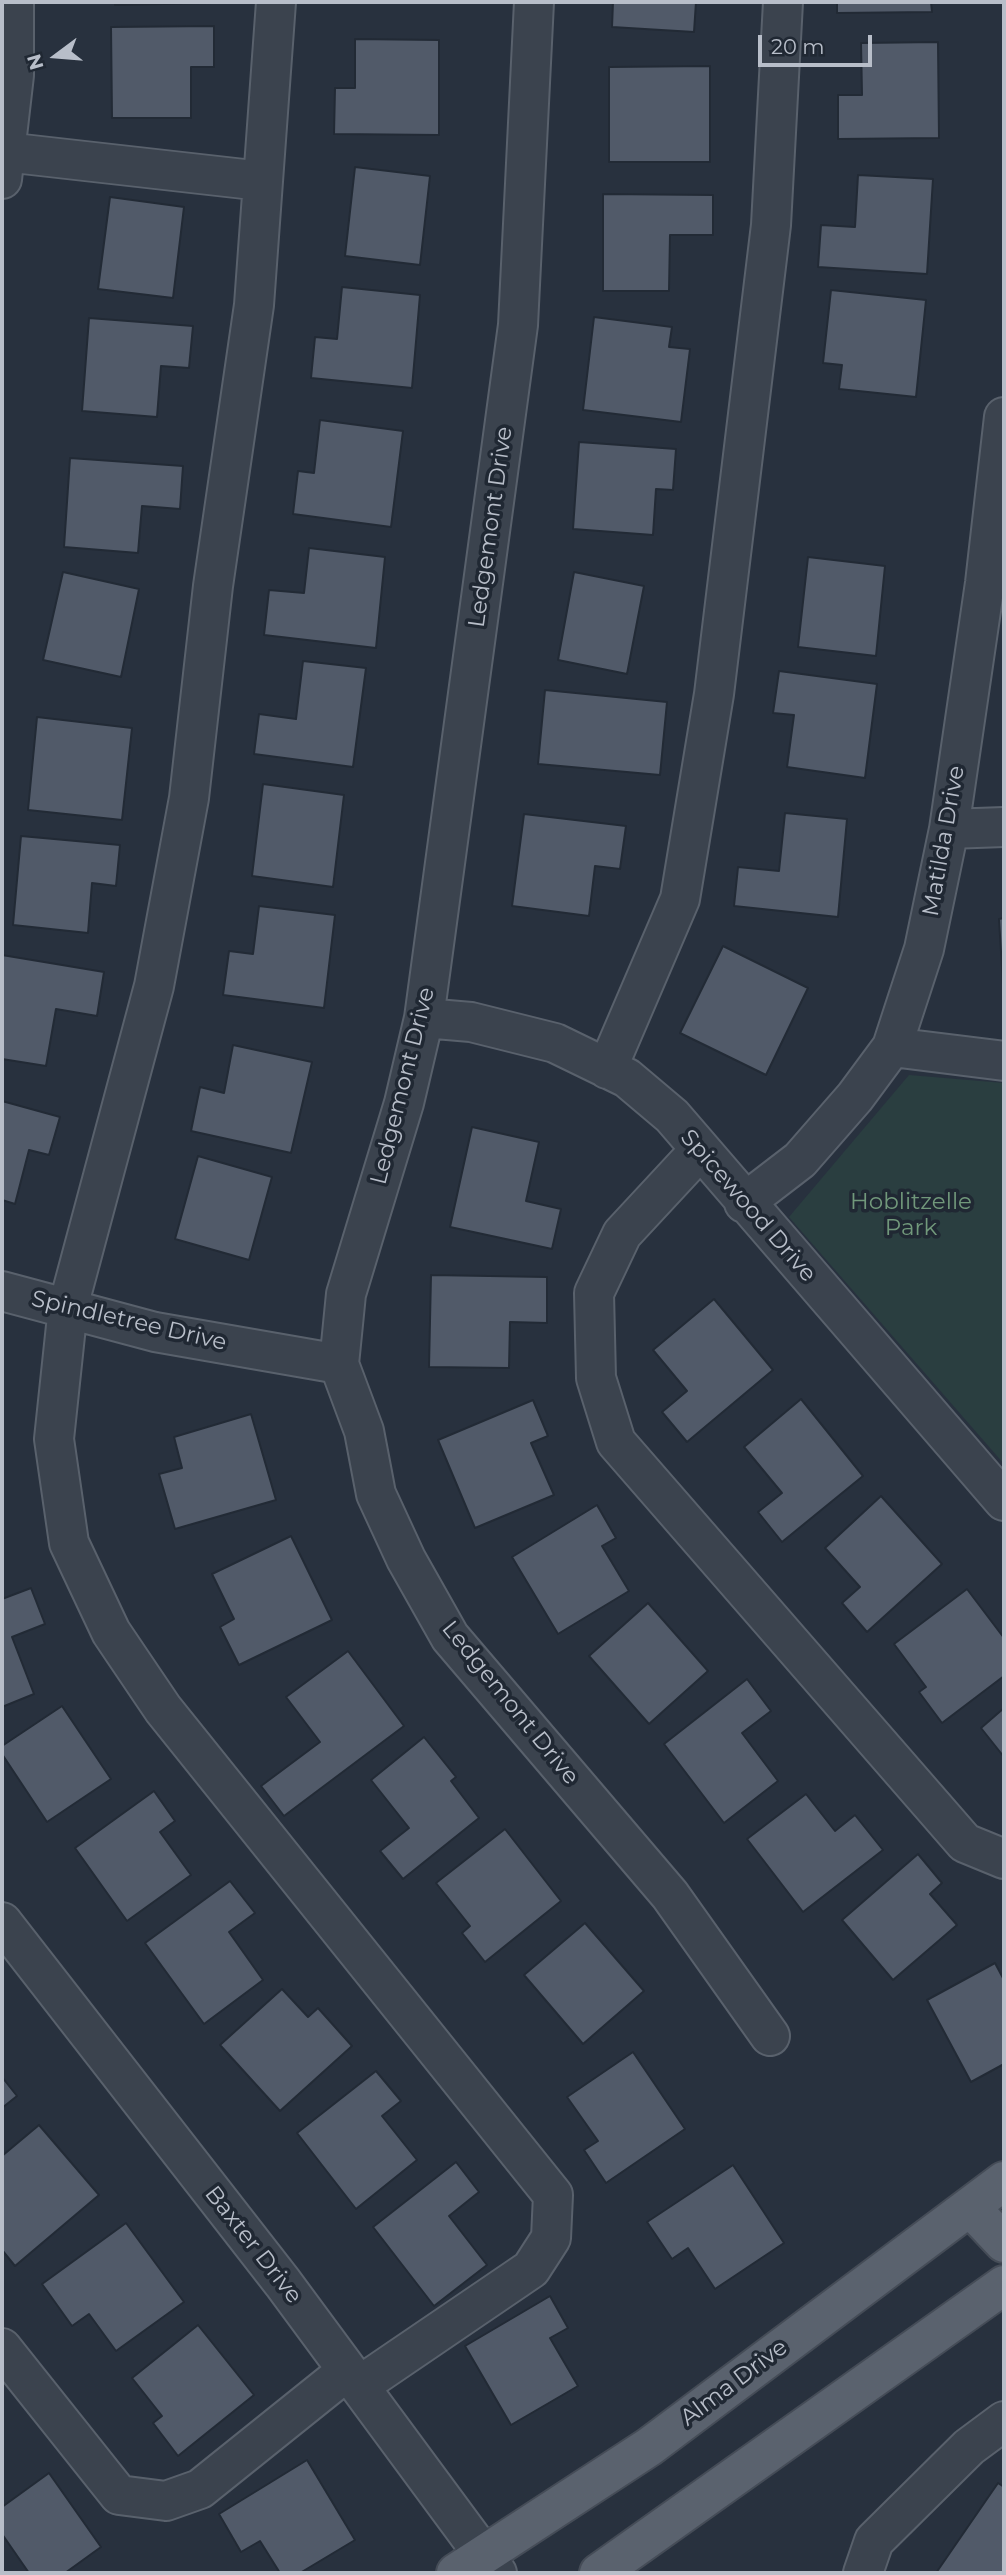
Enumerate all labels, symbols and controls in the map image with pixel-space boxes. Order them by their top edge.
north arrow [21,21,91,91]
scale bar [761,21,875,65]
text: 20 m [771,34,825,59]
text: N [22,51,49,72]
street label: Ledgemont Drive [463,425,519,629]
street label: Matilda Drive [917,763,971,919]
street label: Ledgemont Drive [365,984,441,1188]
street label: Spicewood Drive [674,1124,822,1288]
park label: Hoblitzelle Park [850,1188,972,1242]
street label: Spindletree Drive [29,1285,229,1357]
street label: Ledgemont Drive [436,1616,584,1790]
street label: Baxter Drive [199,2181,307,2309]
street label: Alma Drive [675,2334,793,2432]

